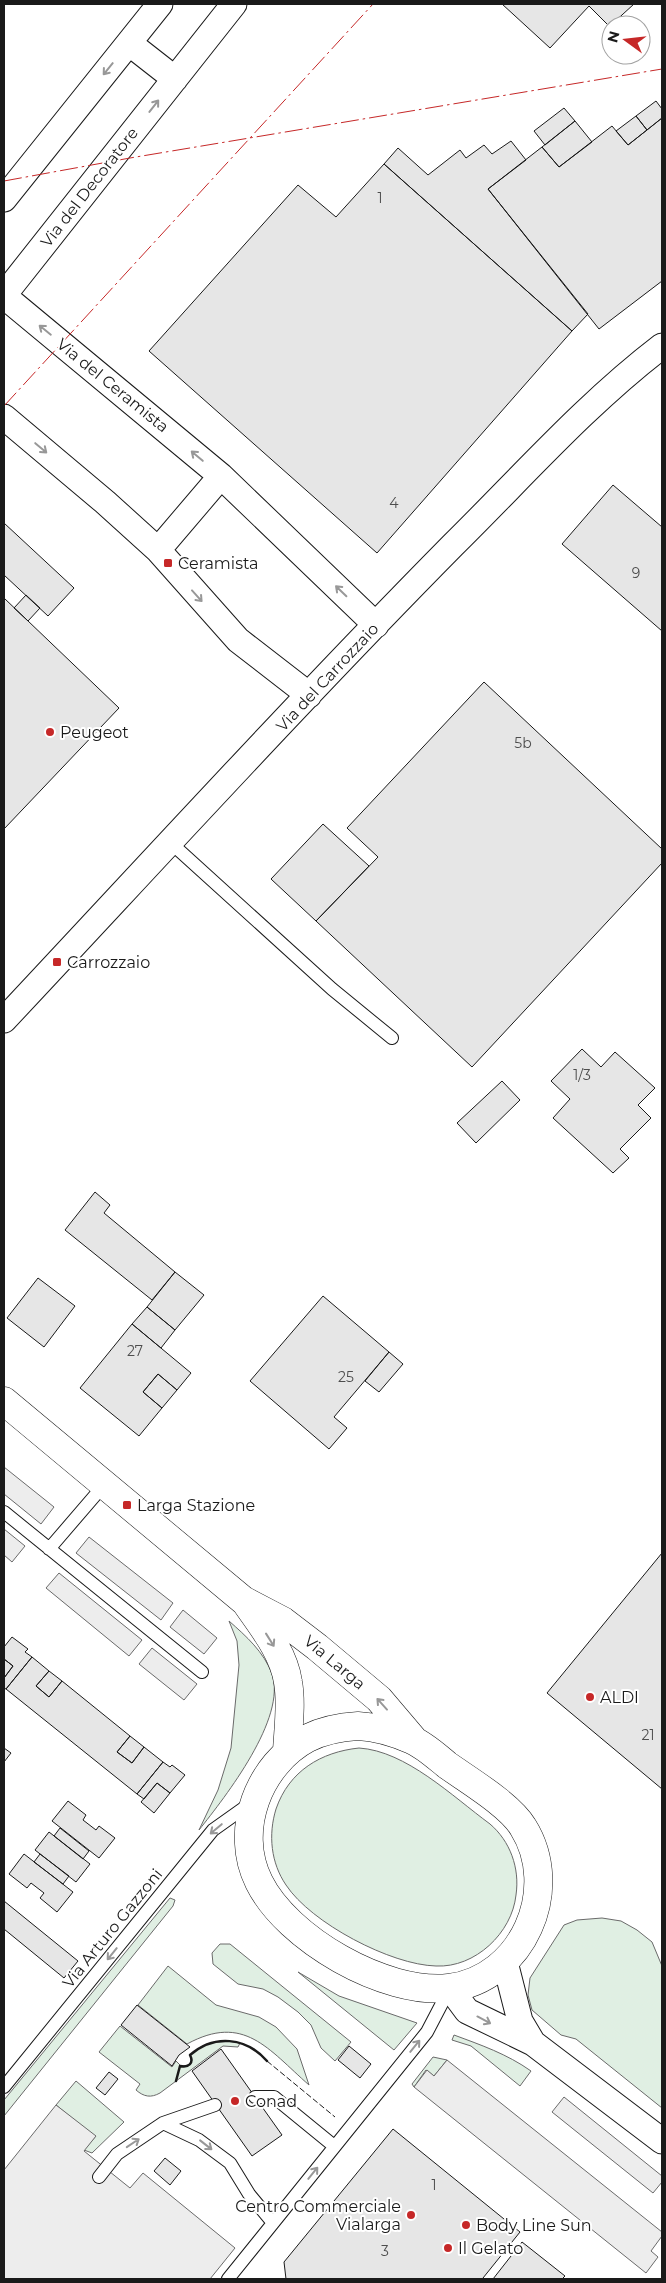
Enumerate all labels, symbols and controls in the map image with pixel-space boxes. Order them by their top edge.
north arrow [601,15,651,65]
text: N [603,29,624,44]
one-way arrow [102,62,113,75]
one-way arrow [148,100,159,113]
street label: Via del Decoratore [37,124,142,251]
house number: 1 [377,189,383,207]
one-way arrow [39,324,52,335]
street label: Via del Ceramista [53,334,172,436]
one-way arrow [34,442,47,453]
one-way arrow [191,450,204,461]
house number: 4 [389,494,399,512]
place label: Ceramista [178,554,259,573]
marker: Ceramista [162,557,174,569]
house number: 9 [632,564,640,582]
one-way arrow [334,585,347,597]
one-way arrow [191,589,203,602]
street label: Via del Carrozzaio [272,619,382,735]
place label: Peugeot [60,723,129,742]
marker: Peugeot [44,726,56,738]
house number: 5b [514,734,532,752]
place label: Carrozzaio [67,953,150,972]
marker: Carrozzaio [51,956,63,968]
house number: 1/3 [573,1066,591,1084]
house number: 27 [127,1342,143,1360]
house number: 25 [338,1368,354,1386]
place label: Larga Stazione [137,1496,255,1515]
marker: Larga Stazione [121,1499,133,1511]
street label: Via Larga [300,1631,369,1694]
one-way arrow [266,1632,276,1646]
place label: ALDI [600,1688,639,1707]
marker: ALDI [584,1691,596,1703]
one-way arrow [377,1697,388,1710]
house number: 21 [641,1726,655,1744]
one-way arrow [209,1823,222,1835]
street label: Via Arturo Gazzoni [58,1865,166,1992]
one-way arrow [107,1947,118,1960]
one-way arrow [477,2015,492,2025]
one-way arrow [410,2040,421,2053]
place label: Conad [245,2092,297,2111]
marker: Conad [229,2095,241,2107]
one-way arrow [126,2138,140,2149]
one-way arrow [199,2140,213,2150]
one-way arrow [308,2167,319,2180]
house number: 1 [431,2176,437,2194]
place label: Centro Commerciale Vialarga [235,2197,401,2234]
marker: Centro Commerciale Vialarga [405,2209,417,2221]
place label: Body Line Sun [476,2216,592,2235]
marker: Body Line Sun [460,2219,472,2231]
place label: Il Gelato [458,2239,523,2258]
house number: 3 [381,2242,389,2260]
marker: Il Gelato [442,2242,454,2254]

